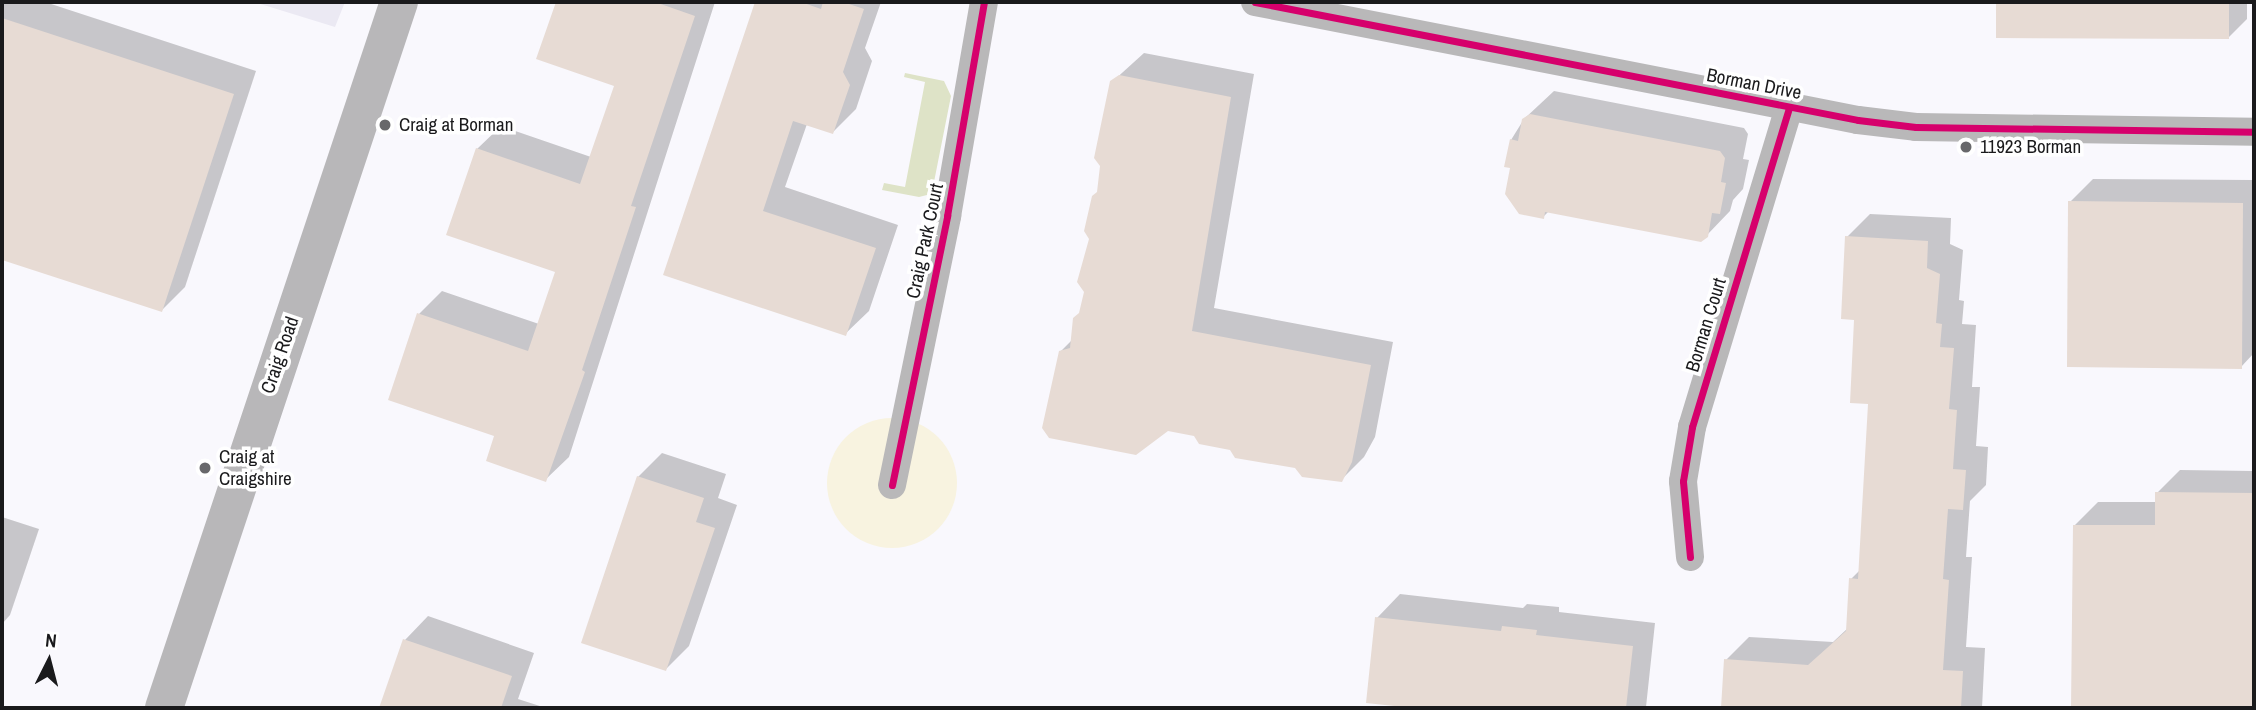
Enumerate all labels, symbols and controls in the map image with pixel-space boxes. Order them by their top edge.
street label: Borman Drive [1705,64,1803,104]
place label: Craig at Borman [399,114,513,136]
marker: Craig at Borman [377,117,393,133]
place label: 11923 Borman [1980,136,2081,158]
marker: 11923 Borman [1958,139,1974,155]
street label: Craig Park Court [902,181,948,301]
street label: Borman Court [1681,275,1731,375]
street label: Craig Road [256,314,304,396]
place label: Craig at Craigshire [219,446,292,490]
marker: Craig at Craigshire [197,460,213,476]
north arrow [14,626,84,696]
text: N [44,627,58,654]

